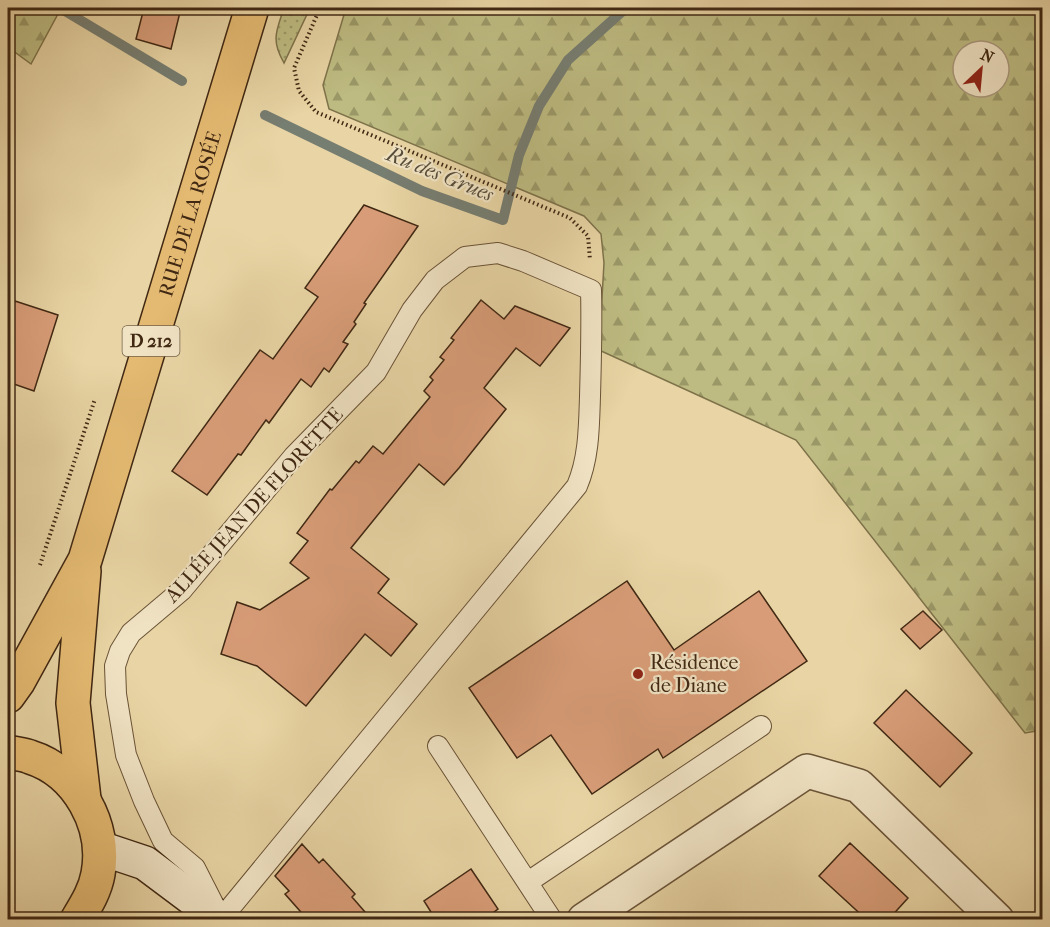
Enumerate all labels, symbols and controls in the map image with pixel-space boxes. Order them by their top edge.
north arrow [951,39,1011,99]
text: N [978,45,998,68]
street label: RUE DE LA ROSÉE [154,128,226,299]
water label: Ru des Grues [381,141,497,206]
road number: D 212 [122,326,180,356]
street label: ALLÉE JEAN DE FLORETTE [159,402,348,608]
place label: Résidence de Diane [650,651,738,697]
marker: Résidence de Diane [631,667,645,681]

